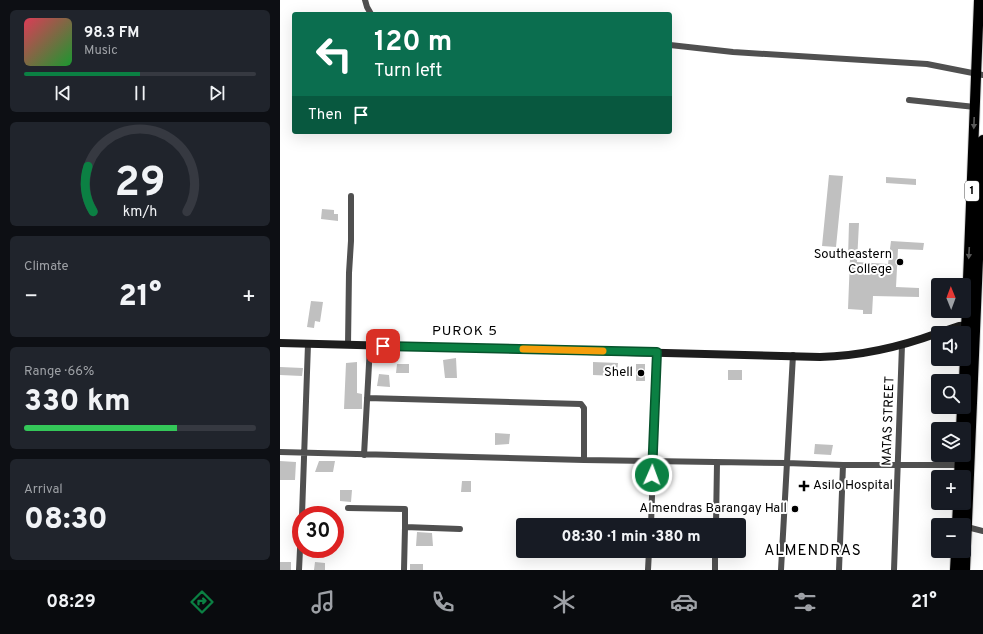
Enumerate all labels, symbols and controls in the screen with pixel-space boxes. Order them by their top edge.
text: 98.3 FM [84,24,139,43]
text: 120 m [374,25,452,61]
icon: left [308,28,360,80]
text: Music [84,43,118,59]
text: Turn left [374,60,442,83]
icon: previous [52,82,74,104]
icon: pause [129,82,151,104]
icon: next [206,82,228,104]
icon: arrive [350,104,372,126]
text: Then [308,106,342,125]
one-way arrow [971,117,978,129]
text: 29 [115,157,166,210]
road number: 1 [965,181,979,201]
text: km/h [123,202,157,220]
place label: Southeastern College [814,247,892,278]
one-way arrow [966,247,973,259]
marker: Southeastern College [895,257,905,267]
text: Climate [24,259,69,275]
north arrow [931,278,971,318]
map controls [931,278,971,558]
text: 21° [118,279,162,316]
text: − [24,284,38,311]
text: + [242,284,256,311]
district label: PUROK 5 [432,323,498,340]
button: sound [931,326,971,366]
pin [366,329,400,363]
icon: arrive [372,335,394,357]
text: Range · 66% [24,364,94,380]
place label: Shell [604,365,633,381]
marker: Shell [636,368,646,378]
button: search [931,374,971,414]
street label: MATAS STREET [879,376,899,466]
text: 330 km [24,384,131,421]
button: layers [931,422,971,462]
position arrow [631,454,673,496]
button: + [931,470,971,510]
place label: Asilo Hospital [813,478,893,494]
marker: Asilo Hospital [798,480,810,492]
text: Arrival [24,482,63,498]
place label: Almendras Barangay Hall [639,501,787,517]
text: 08:30 [24,502,108,539]
marker: Almendras Barangay Hall [790,504,800,514]
speed limit sign: 30 [292,506,344,558]
button: − [931,518,971,558]
text: 08:30 · 1 min · 380 m [561,528,701,547]
district label: ALMENDRAS [764,542,862,561]
icon: directions [188,588,216,616]
icon: music [309,588,337,616]
icon: phone [429,588,457,616]
icon: climate [550,588,578,616]
icon: car [670,588,698,616]
icon: filters [791,588,819,616]
text: 08:29 [46,591,96,614]
text: 21° [911,591,937,614]

